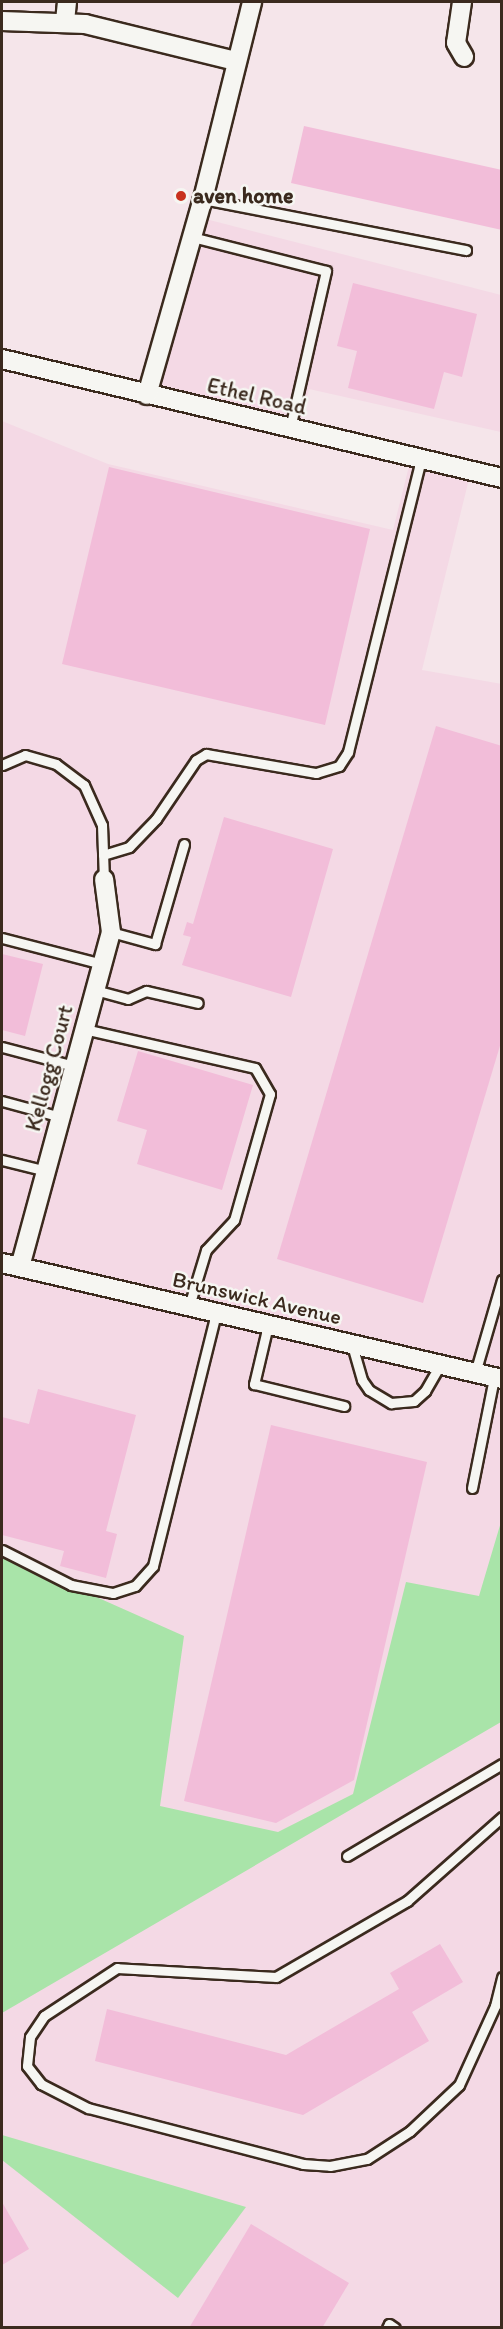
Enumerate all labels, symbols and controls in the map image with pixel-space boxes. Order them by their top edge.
place label: aven home [193,183,293,209]
marker: aven home [174,189,188,203]
street label: Ethel Road [205,372,309,420]
street label: Kellogg Court [19,1002,79,1134]
street label: Brunswick Avenue [170,1266,344,1330]

